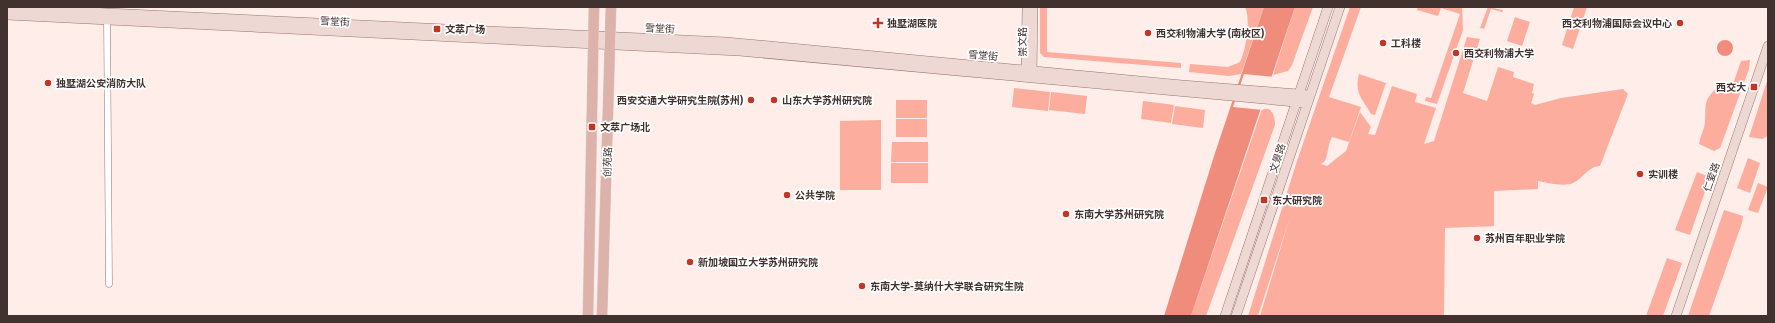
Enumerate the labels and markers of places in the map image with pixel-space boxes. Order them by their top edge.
marker: 独墅湖医院 [872,17,884,29]
place label: 西交利物浦国际会议中心 [1562,17,1672,30]
place label: 独墅湖医院 [887,18,937,30]
marker: 西交利物浦国际会议中心 [1675,18,1685,28]
marker: 文萃广场 [432,24,442,34]
place label: 文萃广场 [445,24,485,36]
place label: 西交利物浦大学 (南校区) [1156,27,1264,40]
marker: 西交利物浦大学 (南校区) [1143,28,1153,38]
marker: 工科楼 [1378,38,1388,48]
place label: 工科楼 [1391,38,1421,50]
place label: 西交利物浦大学 [1464,47,1534,60]
marker: 西交利物浦大学 [1451,48,1461,58]
marker: 独墅湖公安消防大队 [43,78,53,88]
place label: 独墅湖公安消防大队 [56,78,146,90]
place label: 西交大 [1716,82,1746,94]
marker: 西交大 [1749,82,1759,92]
place label: 西安交通大学研究生院(苏州) [617,94,743,107]
place label: 山东大学苏州研究院 [782,94,872,107]
marker: 西安交通大学研究生院(苏州) [746,95,756,105]
marker: 山东大学苏州研究院 [769,95,779,105]
marker: 文萃广场北 [587,122,597,132]
place label: 文萃广场北 [600,122,650,134]
marker: 实训楼 [1635,169,1645,179]
place label: 实训楼 [1648,169,1678,181]
marker: 公共学院 [782,190,792,200]
place label: 公共学院 [795,190,835,202]
marker: 东大研究院 [1259,195,1269,205]
place label: 东大研究院 [1272,195,1322,207]
place label: 东南大学苏州研究院 [1074,208,1164,221]
marker: 东南大学苏州研究院 [1061,209,1071,219]
place label: 苏州百年职业学院 [1485,232,1565,245]
marker: 苏州百年职业学院 [1472,233,1482,243]
place label: 新加坡国立大学苏州研究院 [698,256,818,269]
marker: 新加坡国立大学苏州研究院 [685,257,695,267]
place label: 东南大学-莫纳什大学联合研究生院 [870,280,1024,293]
marker: 东南大学-莫纳什大学联合研究生院 [857,281,867,291]

